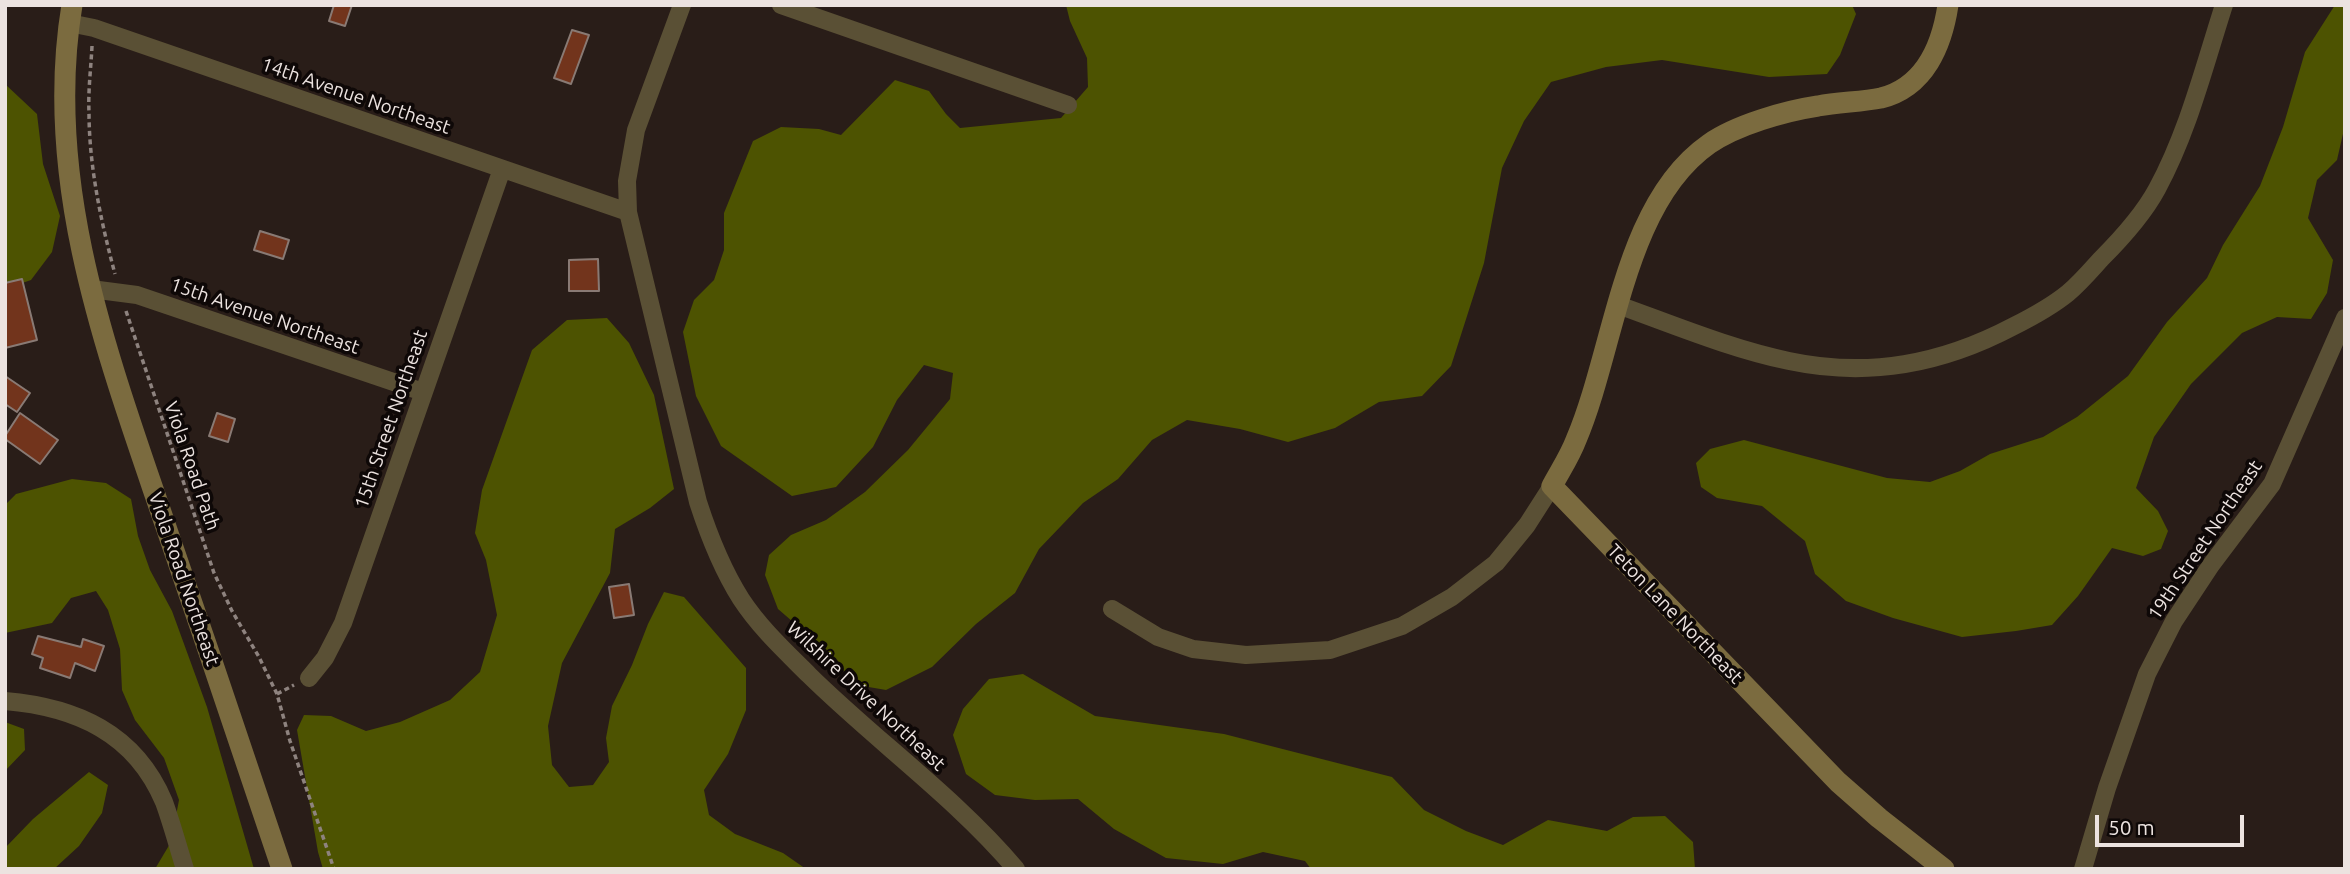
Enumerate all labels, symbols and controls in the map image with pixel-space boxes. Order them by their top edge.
street label: 14th Avenue Northeast [258,53,454,139]
street label: 15th Avenue Northeast [167,273,363,359]
street label: 15th Street Northeast [350,327,432,511]
street label: Viola Road Path [159,398,225,534]
street label: 19th Street Northeast [2143,456,2267,624]
street label: Viola Road Northeast [144,489,224,669]
street label: Teton Lane Northeast [1602,539,1748,689]
street label: Wilshire Drive Northeast [782,616,950,776]
scale bar [2098,800,2247,844]
text: 50 m [2108,815,2155,839]

